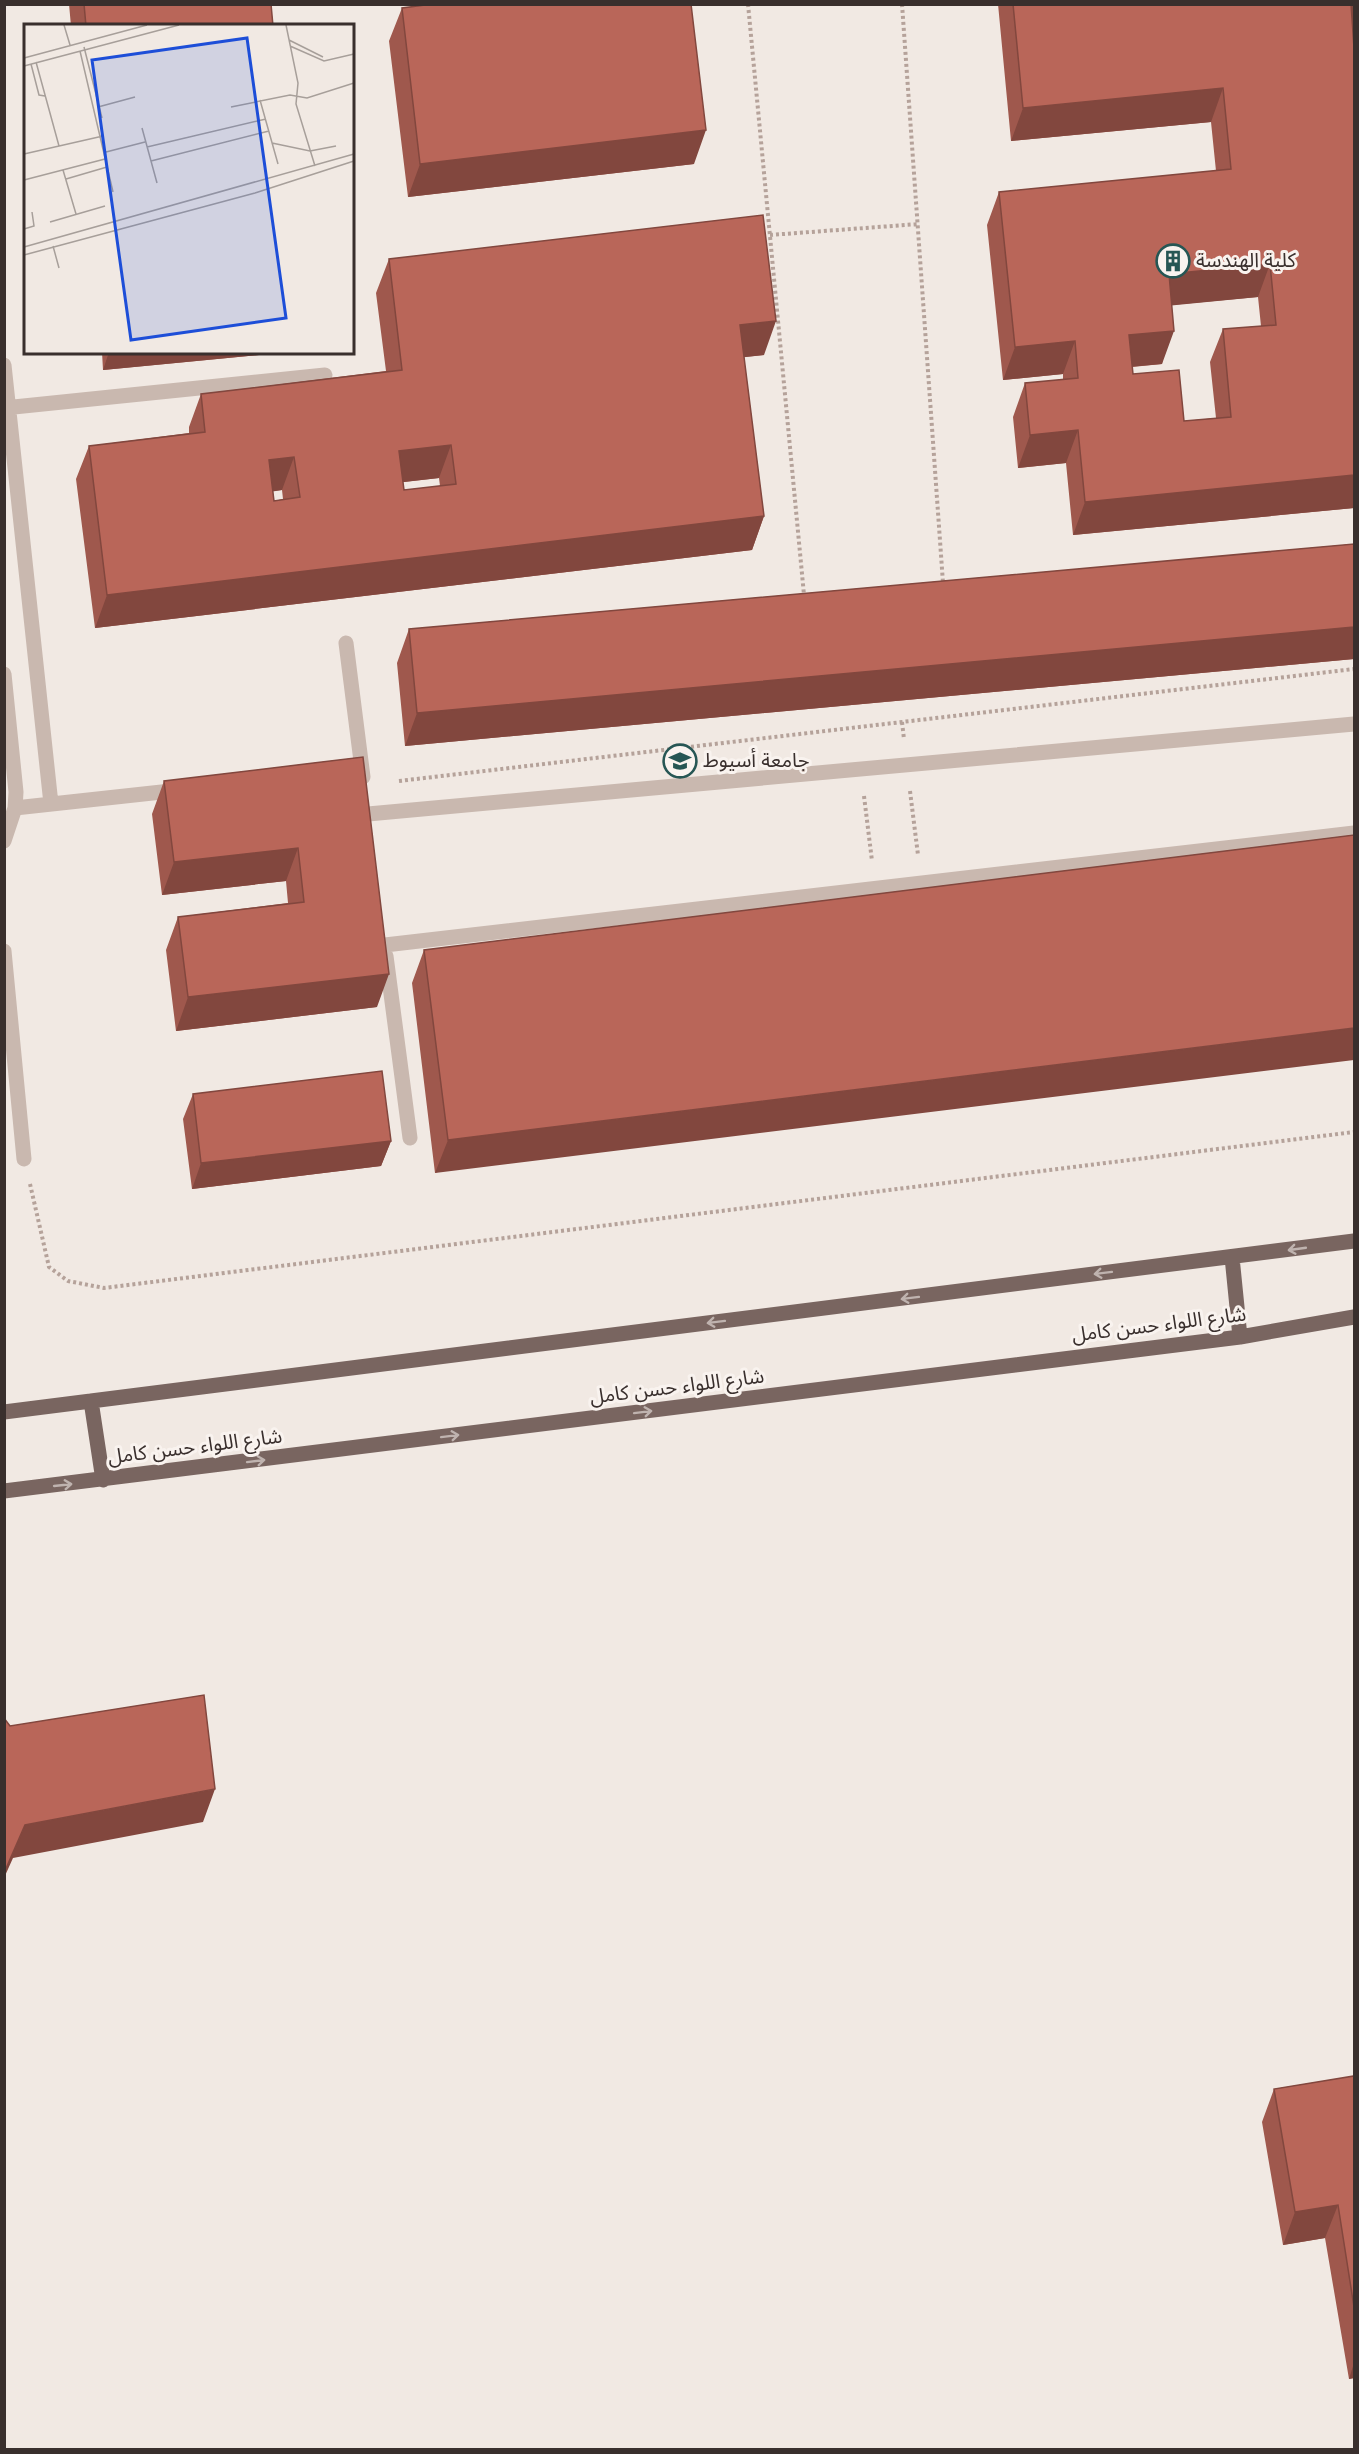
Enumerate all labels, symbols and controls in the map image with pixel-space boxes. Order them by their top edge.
inset map [24,24,354,354]
building icon: كلية الهندسة [1155,243,1191,279]
place label: كلية الهندسة [1196,249,1296,273]
school or university icon: جامعة أسيوط [662,743,698,779]
place label: جامعة أسيوط [703,748,809,773]
one-way arrow [1287,1243,1307,1254]
one-way arrow [1094,1268,1114,1279]
one-way arrow [900,1292,920,1303]
street label: شارع اللواء حسن كامل [1070,1302,1248,1350]
one-way arrow [707,1317,727,1328]
street label: شارع اللواء حسن كامل [588,1364,766,1412]
one-way arrow [633,1406,653,1417]
street label: شارع اللواء حسن كامل [106,1424,284,1472]
one-way arrow [439,1431,459,1442]
one-way arrow [246,1455,266,1466]
one-way arrow [52,1479,72,1490]

